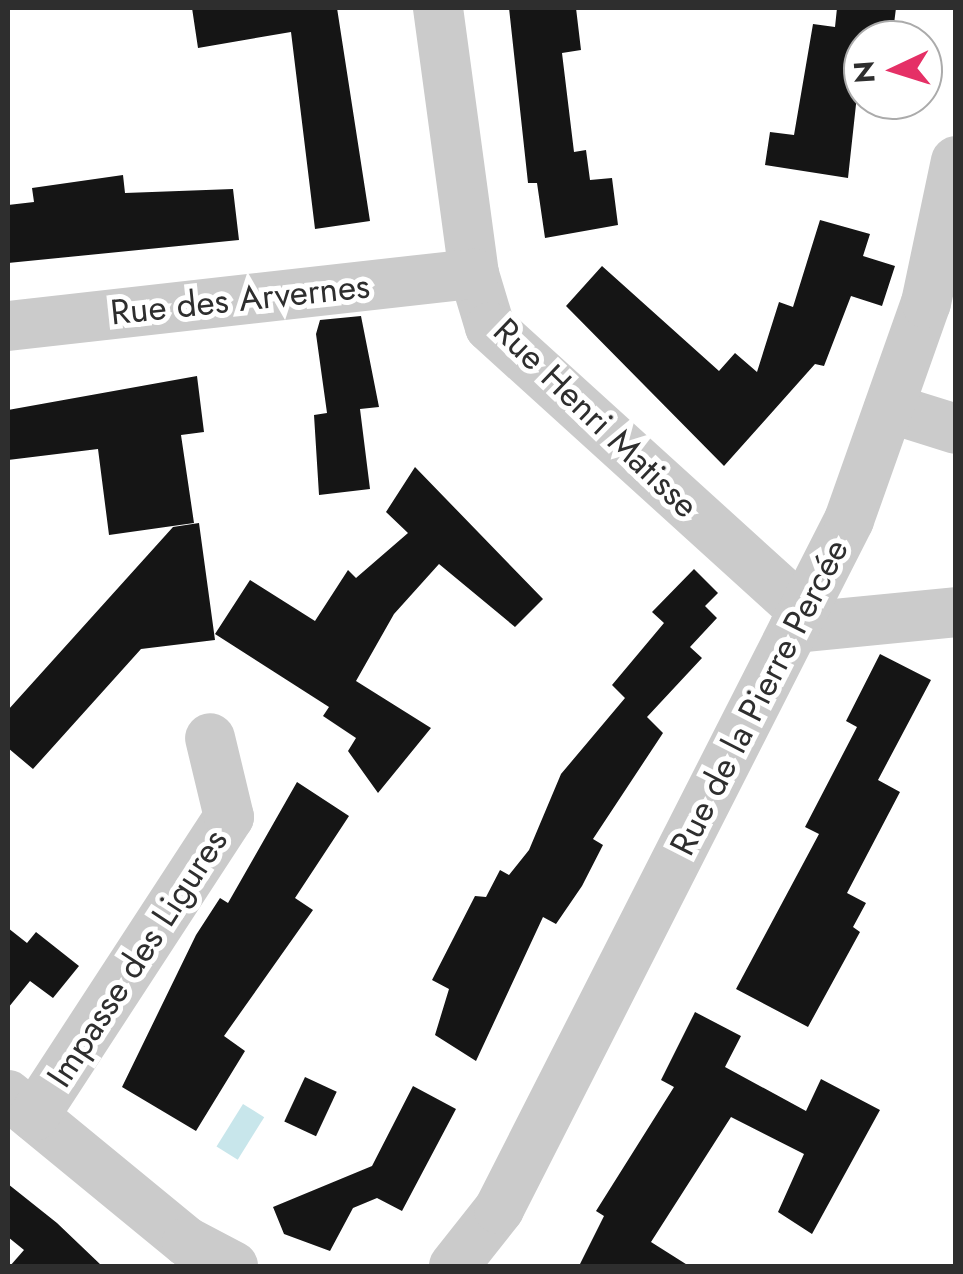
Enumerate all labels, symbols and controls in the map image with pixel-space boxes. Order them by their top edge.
north arrow [843,20,943,120]
text: N [843,59,886,85]
street label: Rue des Arvernes [108,264,372,334]
street label: Rue Henri Matisse [485,310,707,526]
street label: Rue de la Pierre Percée [661,532,857,862]
street label: Impasse des Ligures [38,821,236,1095]

